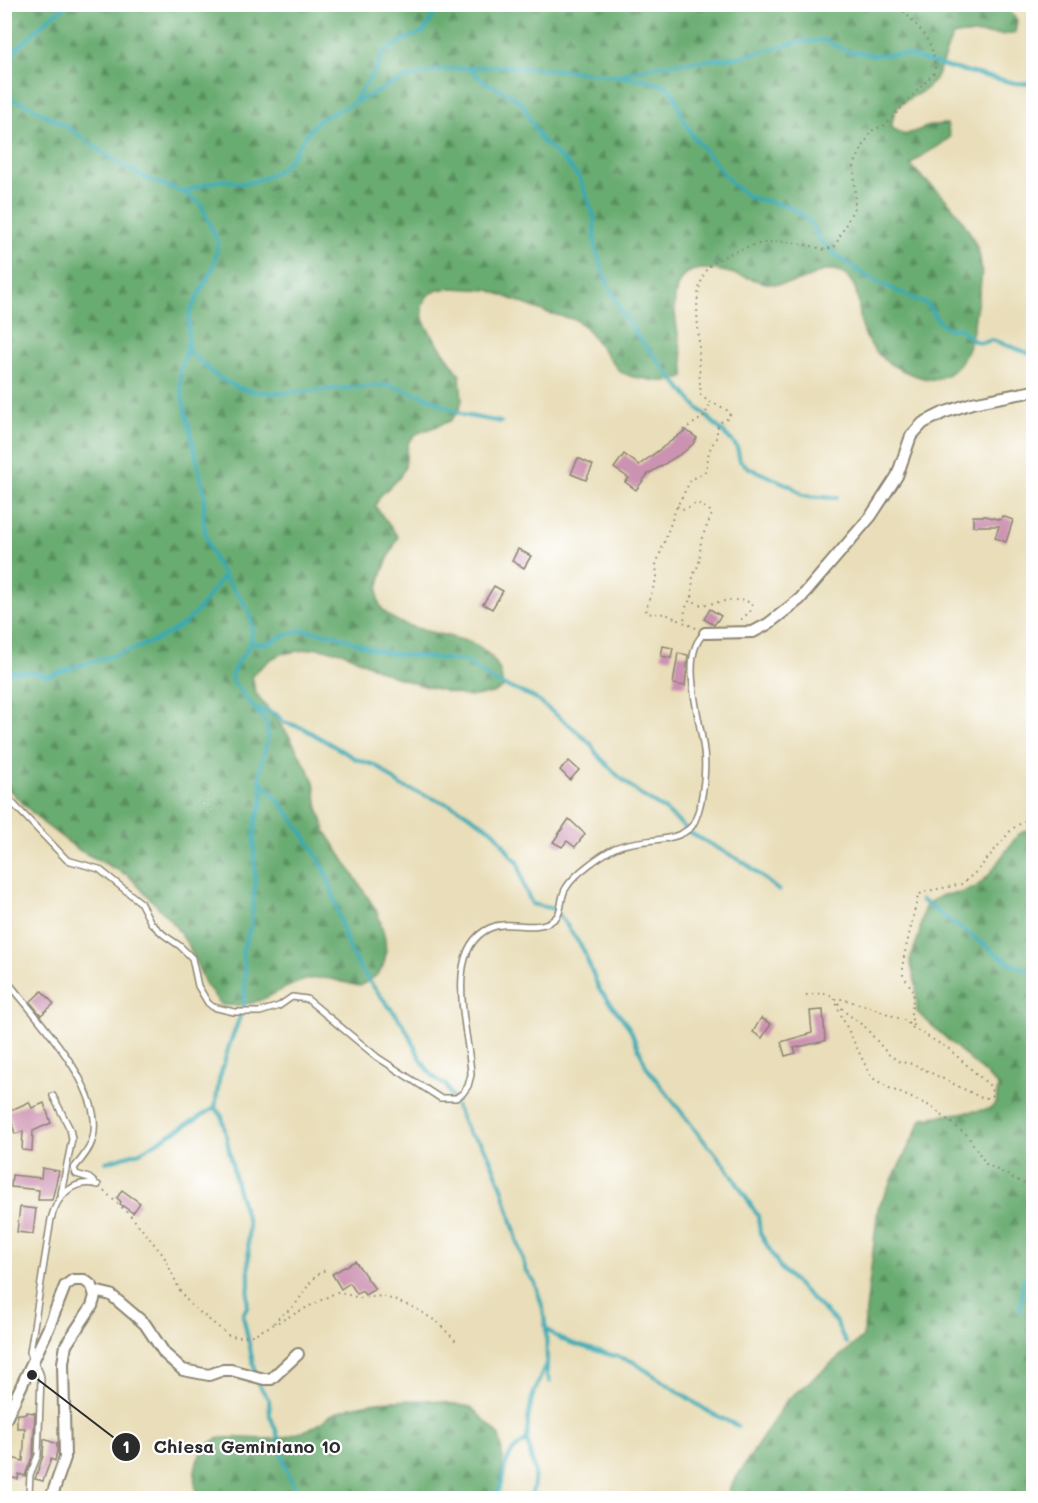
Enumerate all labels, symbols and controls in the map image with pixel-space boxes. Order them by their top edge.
callout: Chiesa Geminiano 10 [111,1429,352,1465]
text: 1 [122,1434,130,1458]
text: Chiesa Geminiano 10 [154,1434,341,1458]

